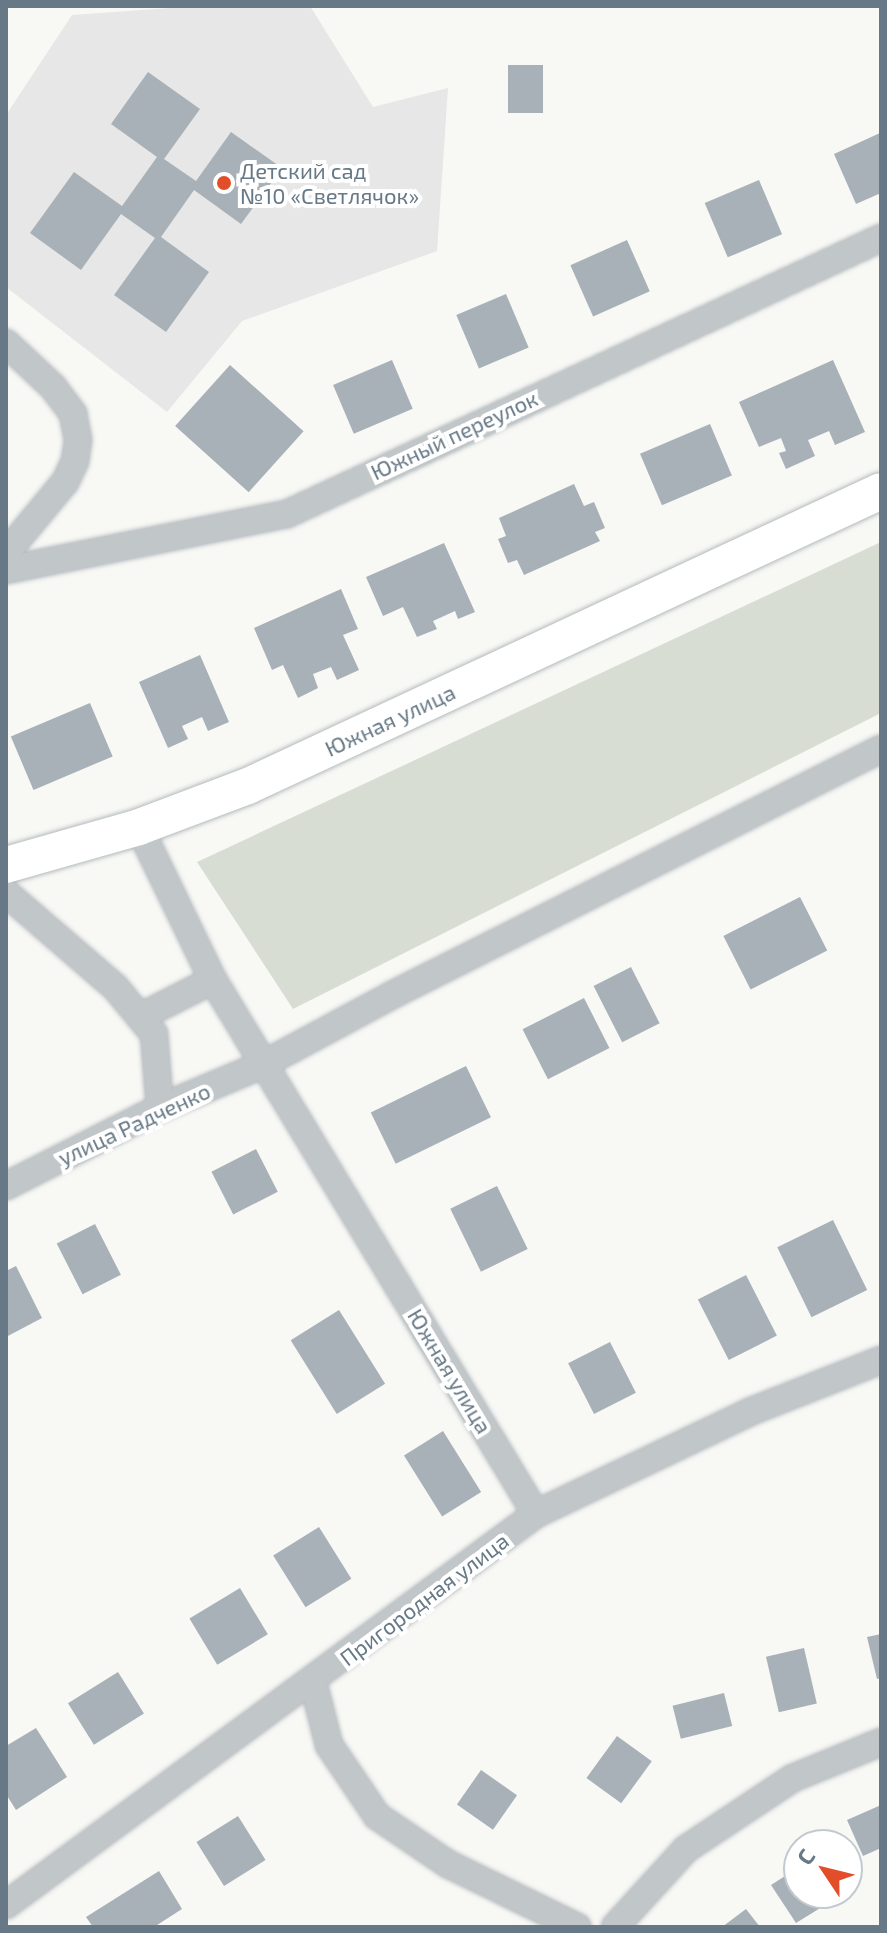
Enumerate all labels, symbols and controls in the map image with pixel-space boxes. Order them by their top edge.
place label: Детский сад №10 «Светлячок» [240,157,419,208]
marker: Детский сад №10 «Светлячок» [215,174,233,192]
street label: Южный переулок [366,385,542,485]
street label: Южная улица [321,678,459,762]
street label: улица Радченко [54,1077,214,1171]
street label: Южная улица [402,1304,498,1438]
street label: Пригородная улица [334,1527,514,1671]
north arrow [783,1829,863,1909]
text: С [791,1844,819,1869]

